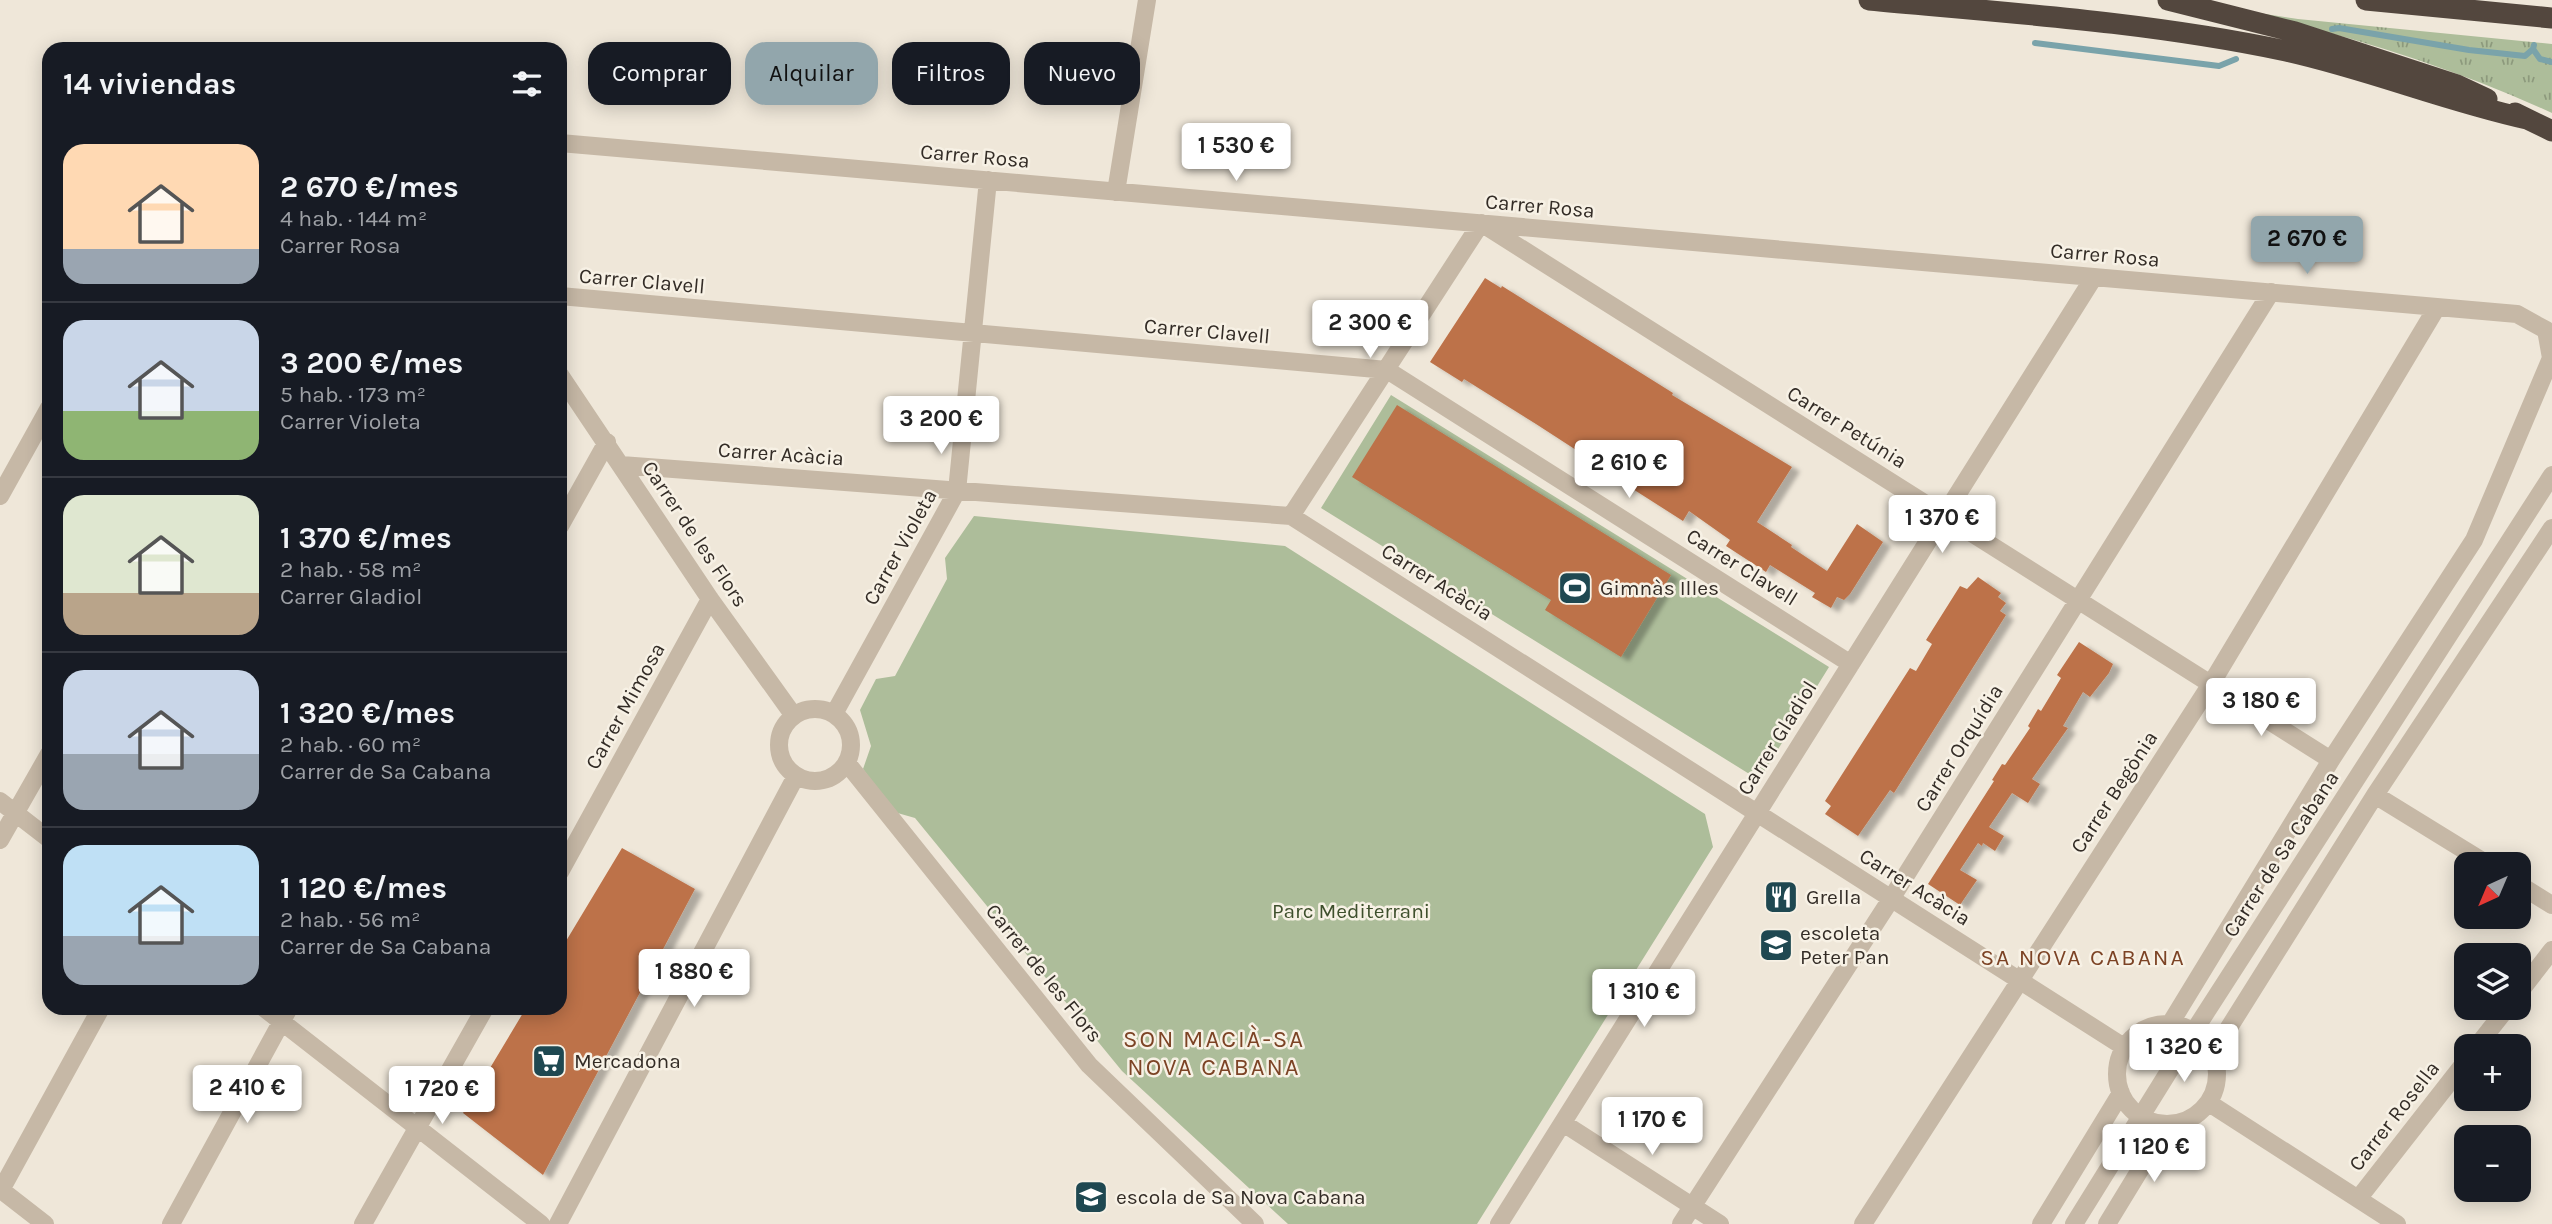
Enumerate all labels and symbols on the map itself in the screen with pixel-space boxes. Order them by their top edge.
pin: 1 530 € [1171,124,1301,183]
street label: Carrer Rosa [919,139,1031,173]
street label: Carrer Rosa [1484,189,1596,223]
pin: 2 670 € [2242,216,2372,276]
street label: Carrer Rosa [2049,238,2161,272]
street label: Carrer Clavell [578,264,706,298]
pin: 2 300 € [1305,300,1435,360]
street label: Carrer Clavell [1143,314,1271,348]
street label: Carrer Petúnia [1783,381,1911,473]
pin: 3 200 € [876,396,1006,456]
street label: Carrer Acàcia [717,438,845,470]
pin: 2 610 € [1564,440,1694,500]
street label: Carrer de les Flors [637,456,753,612]
street label: Carrer Violeta [858,485,942,609]
pin: 1 370 € [1877,496,2007,555]
street label: Carrer Clavell [1682,523,1802,611]
street label: Carrer Acàcia [1377,538,1497,626]
sports icon: Gimnàs Illes [1556,569,1594,607]
place label: Gimnàs Illes [1600,576,1719,600]
street label: Carrer Mimosa [580,639,670,773]
street label: Carrer Gladiol [1732,677,1822,799]
pin: 3 180 € [2196,678,2326,738]
street label: Carrer Orquídia [1910,680,2008,816]
street label: Carrer Begònia [2066,726,2162,858]
street label: Carrer de Sa Cabana [2218,766,2344,942]
street label: Carrer Acàcia [1855,843,1975,931]
north arrow [2454,852,2530,929]
restaurant icon: Grella [1762,878,1800,916]
place label: Grella [1806,885,1861,909]
street label: Carrer de les Flors [981,899,1107,1047]
park label: Parc Mediterrani [1272,899,1430,923]
place label: escoleta Peter Pan [1800,921,1890,969]
school or university icon: escoleta Peter Pan [1757,926,1795,964]
district label: SA NOVA CABANA [1980,944,2186,971]
pin: 1 880 € [629,950,759,1009]
pin: 1 310 € [1579,970,1709,1029]
district label: SON MACIÀ-SA NOVA CABANA [1123,1024,1305,1081]
pin: 1 320 € [2119,1024,2249,1084]
supermarket icon: Mercadona [530,1042,568,1080]
place label: Mercadona [574,1049,681,1073]
street label: Carrer Rosella [2344,1056,2444,1176]
pin: 2 410 € [182,1066,312,1125]
pin: 1 720 € [377,1066,507,1126]
pin: 1 170 € [1587,1098,1717,1157]
pin: 1 120 € [2089,1124,2219,1184]
school or university icon: escola de Sa Nova Cabana [1072,1178,1110,1216]
place label: escola de Sa Nova Cabana [1116,1185,1366,1209]

